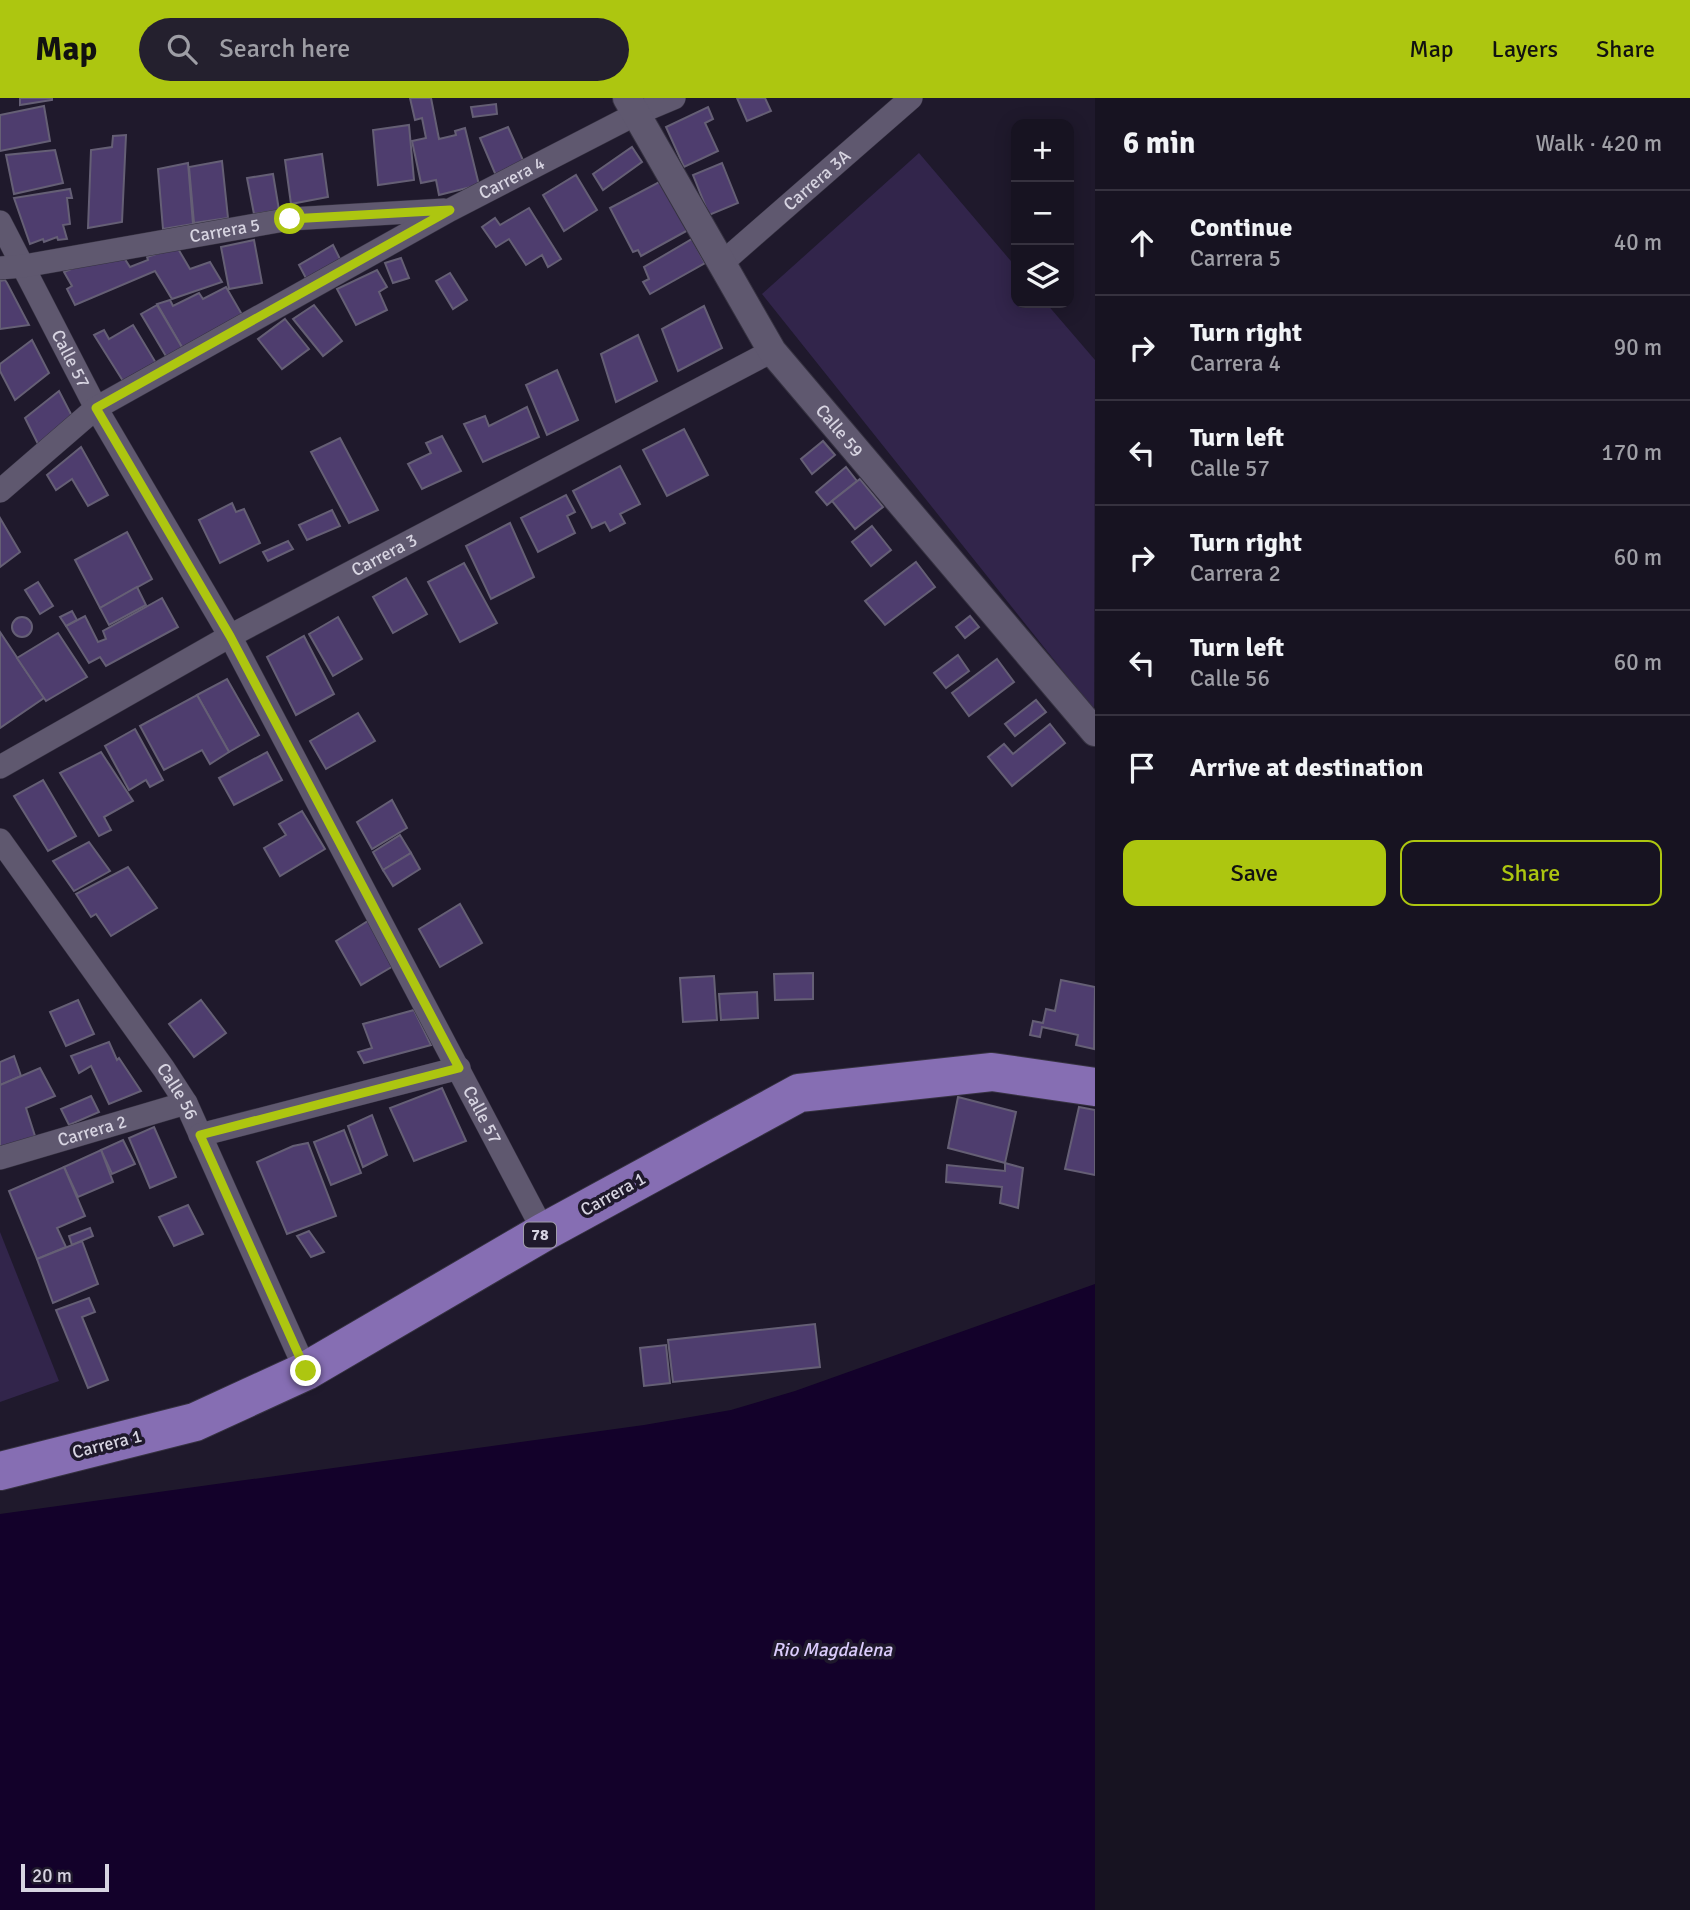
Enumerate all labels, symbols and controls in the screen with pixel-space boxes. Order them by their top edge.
search box [139,18,629,81]
text: Map [35,29,97,70]
icon: search [163,30,201,68]
text: Search here [219,33,350,65]
text: Map [1409,34,1454,64]
text: Layers [1492,34,1558,64]
text: Share [1596,34,1655,64]
map controls [1011,119,1074,308]
button: + [1011,119,1074,182]
text: 6 min [1123,125,1195,162]
text: Walk · 420 m [1536,129,1662,158]
street label: Carrera 3A [779,145,855,215]
street label: Carrera 4 [475,152,549,204]
button: − [1011,182,1074,245]
route start [274,203,305,234]
text: Continue [1190,212,1292,244]
street label: Carrera 5 [188,213,262,248]
icon: ahead [1123,224,1161,262]
text: 40 m [1614,228,1662,257]
text: Carrera 5 [1190,244,1281,273]
button: layers [1011,245,1074,308]
text: Turn right [1190,317,1302,349]
street label: Calle 57 [47,326,95,392]
icon: right [1123,329,1161,367]
text: 90 m [1614,333,1662,362]
text: Carrera 4 [1190,349,1281,378]
street label: Calle 59 [811,400,868,462]
text: Turn left [1190,422,1284,454]
icon: left [1123,434,1161,472]
text: 170 m [1601,438,1662,467]
text: Calle 57 [1190,454,1270,483]
text: Turn right [1190,527,1302,559]
street label: Carrera 3 [348,529,421,581]
icon: right [1123,539,1161,577]
text: 60 m [1614,543,1662,572]
text: Carrera 2 [1190,559,1281,588]
text: Turn left [1190,632,1284,664]
icon: left [1123,644,1161,682]
text: 60 m [1614,648,1662,677]
text: Calle 56 [1190,664,1270,693]
icon: arrive [1123,749,1161,787]
text: Arrive at destination [1190,752,1423,784]
button: Save [1123,840,1386,906]
button: Share [1400,840,1662,906]
street label: Calle 56 [152,1059,203,1123]
street label: Calle 57 [458,1082,507,1148]
street label: Carrera 2 [55,1110,129,1151]
street label: Carrera 1 [577,1167,649,1221]
road number: 78 [524,1222,556,1247]
route end [290,1355,321,1386]
street label: Carrera 1 [70,1425,144,1463]
water label: Rio Magdalena [772,1638,893,1662]
scale bar [21,1861,108,1893]
text: 20 m [32,1864,72,1888]

